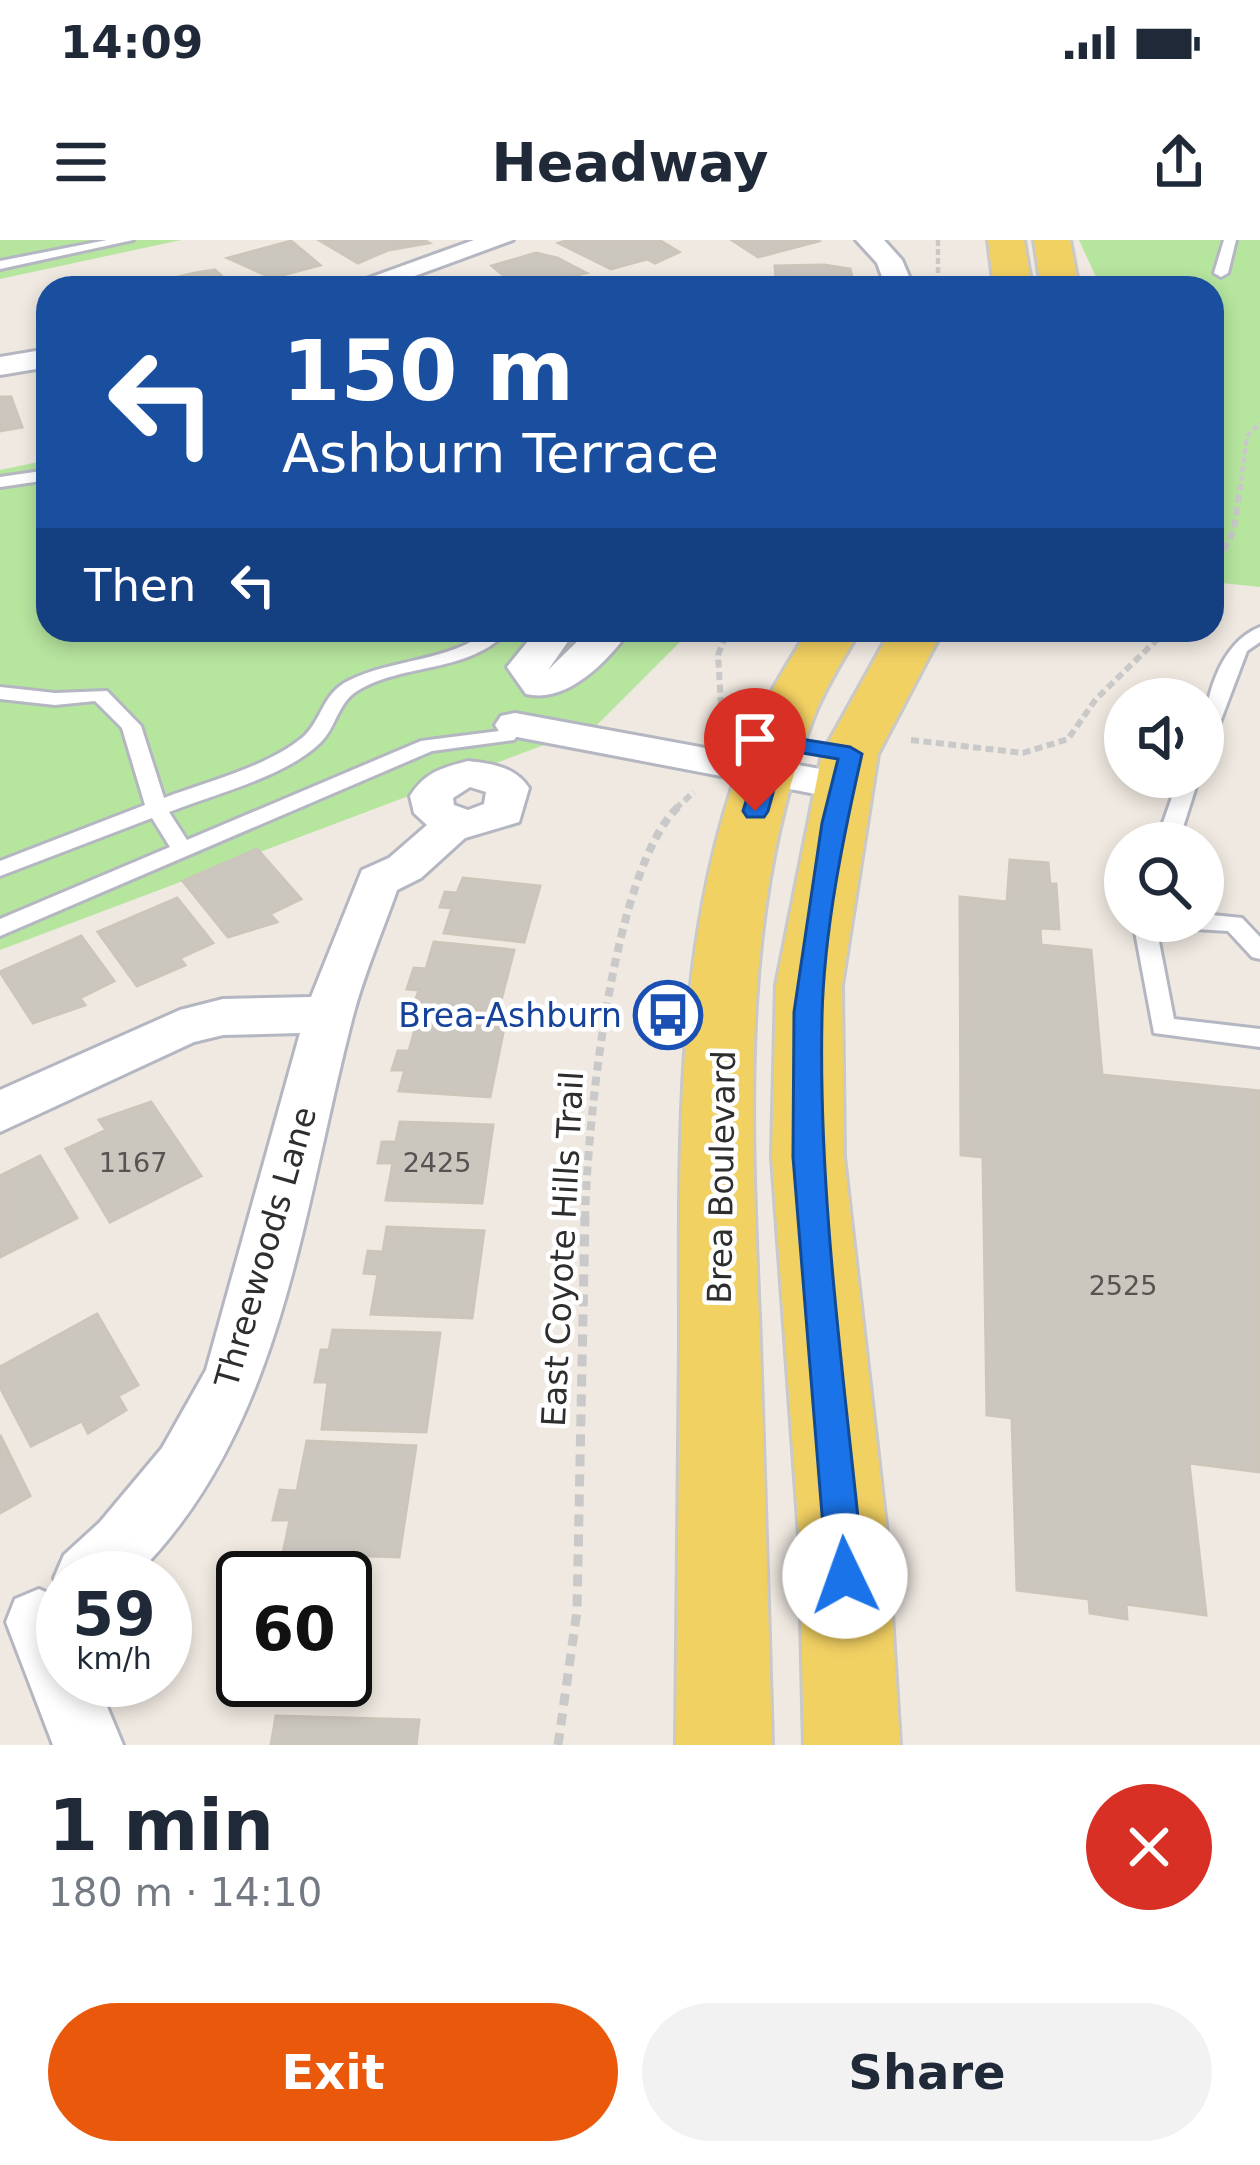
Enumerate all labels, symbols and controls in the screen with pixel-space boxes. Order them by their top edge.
text: 14:09 [60,16,203,69]
icon: menu [48,129,114,195]
icon: share [1146,129,1212,195]
text: Headway [492,131,768,194]
text: 150 m [282,322,574,420]
icon: left [84,324,240,480]
text: Ashburn Terrace [282,422,719,485]
icon: left [220,552,286,618]
text: Then [84,559,196,612]
map controls [1104,678,1224,942]
button: sound [1104,678,1224,798]
pin [704,688,806,811]
icon: arrive [722,706,788,772]
button: search [1104,822,1224,942]
bus stop icon: Brea-Ashburn [633,980,703,1050]
place label: Brea-Ashburn [398,996,622,1035]
street label: Brea Boulevard [700,1050,743,1304]
street label: East Coyote Hills Trail [534,1070,591,1428]
street label: Threewoods Lane [206,1102,324,1393]
house number: 1167 [99,1147,167,1178]
house number: 2425 [403,1147,471,1178]
house number: 2525 [1089,1270,1157,1301]
position arrow [782,1513,908,1639]
speed limit sign: 60 [216,1551,372,1707]
text: 59 [72,1579,156,1649]
text: km/h [76,1641,152,1676]
text: 1 min [48,1783,274,1867]
button: close [1086,1784,1212,1910]
text: 180 m · 14:10 [48,1870,322,1915]
button: Exit [48,2003,618,2141]
button: Share [642,2003,1212,2141]

